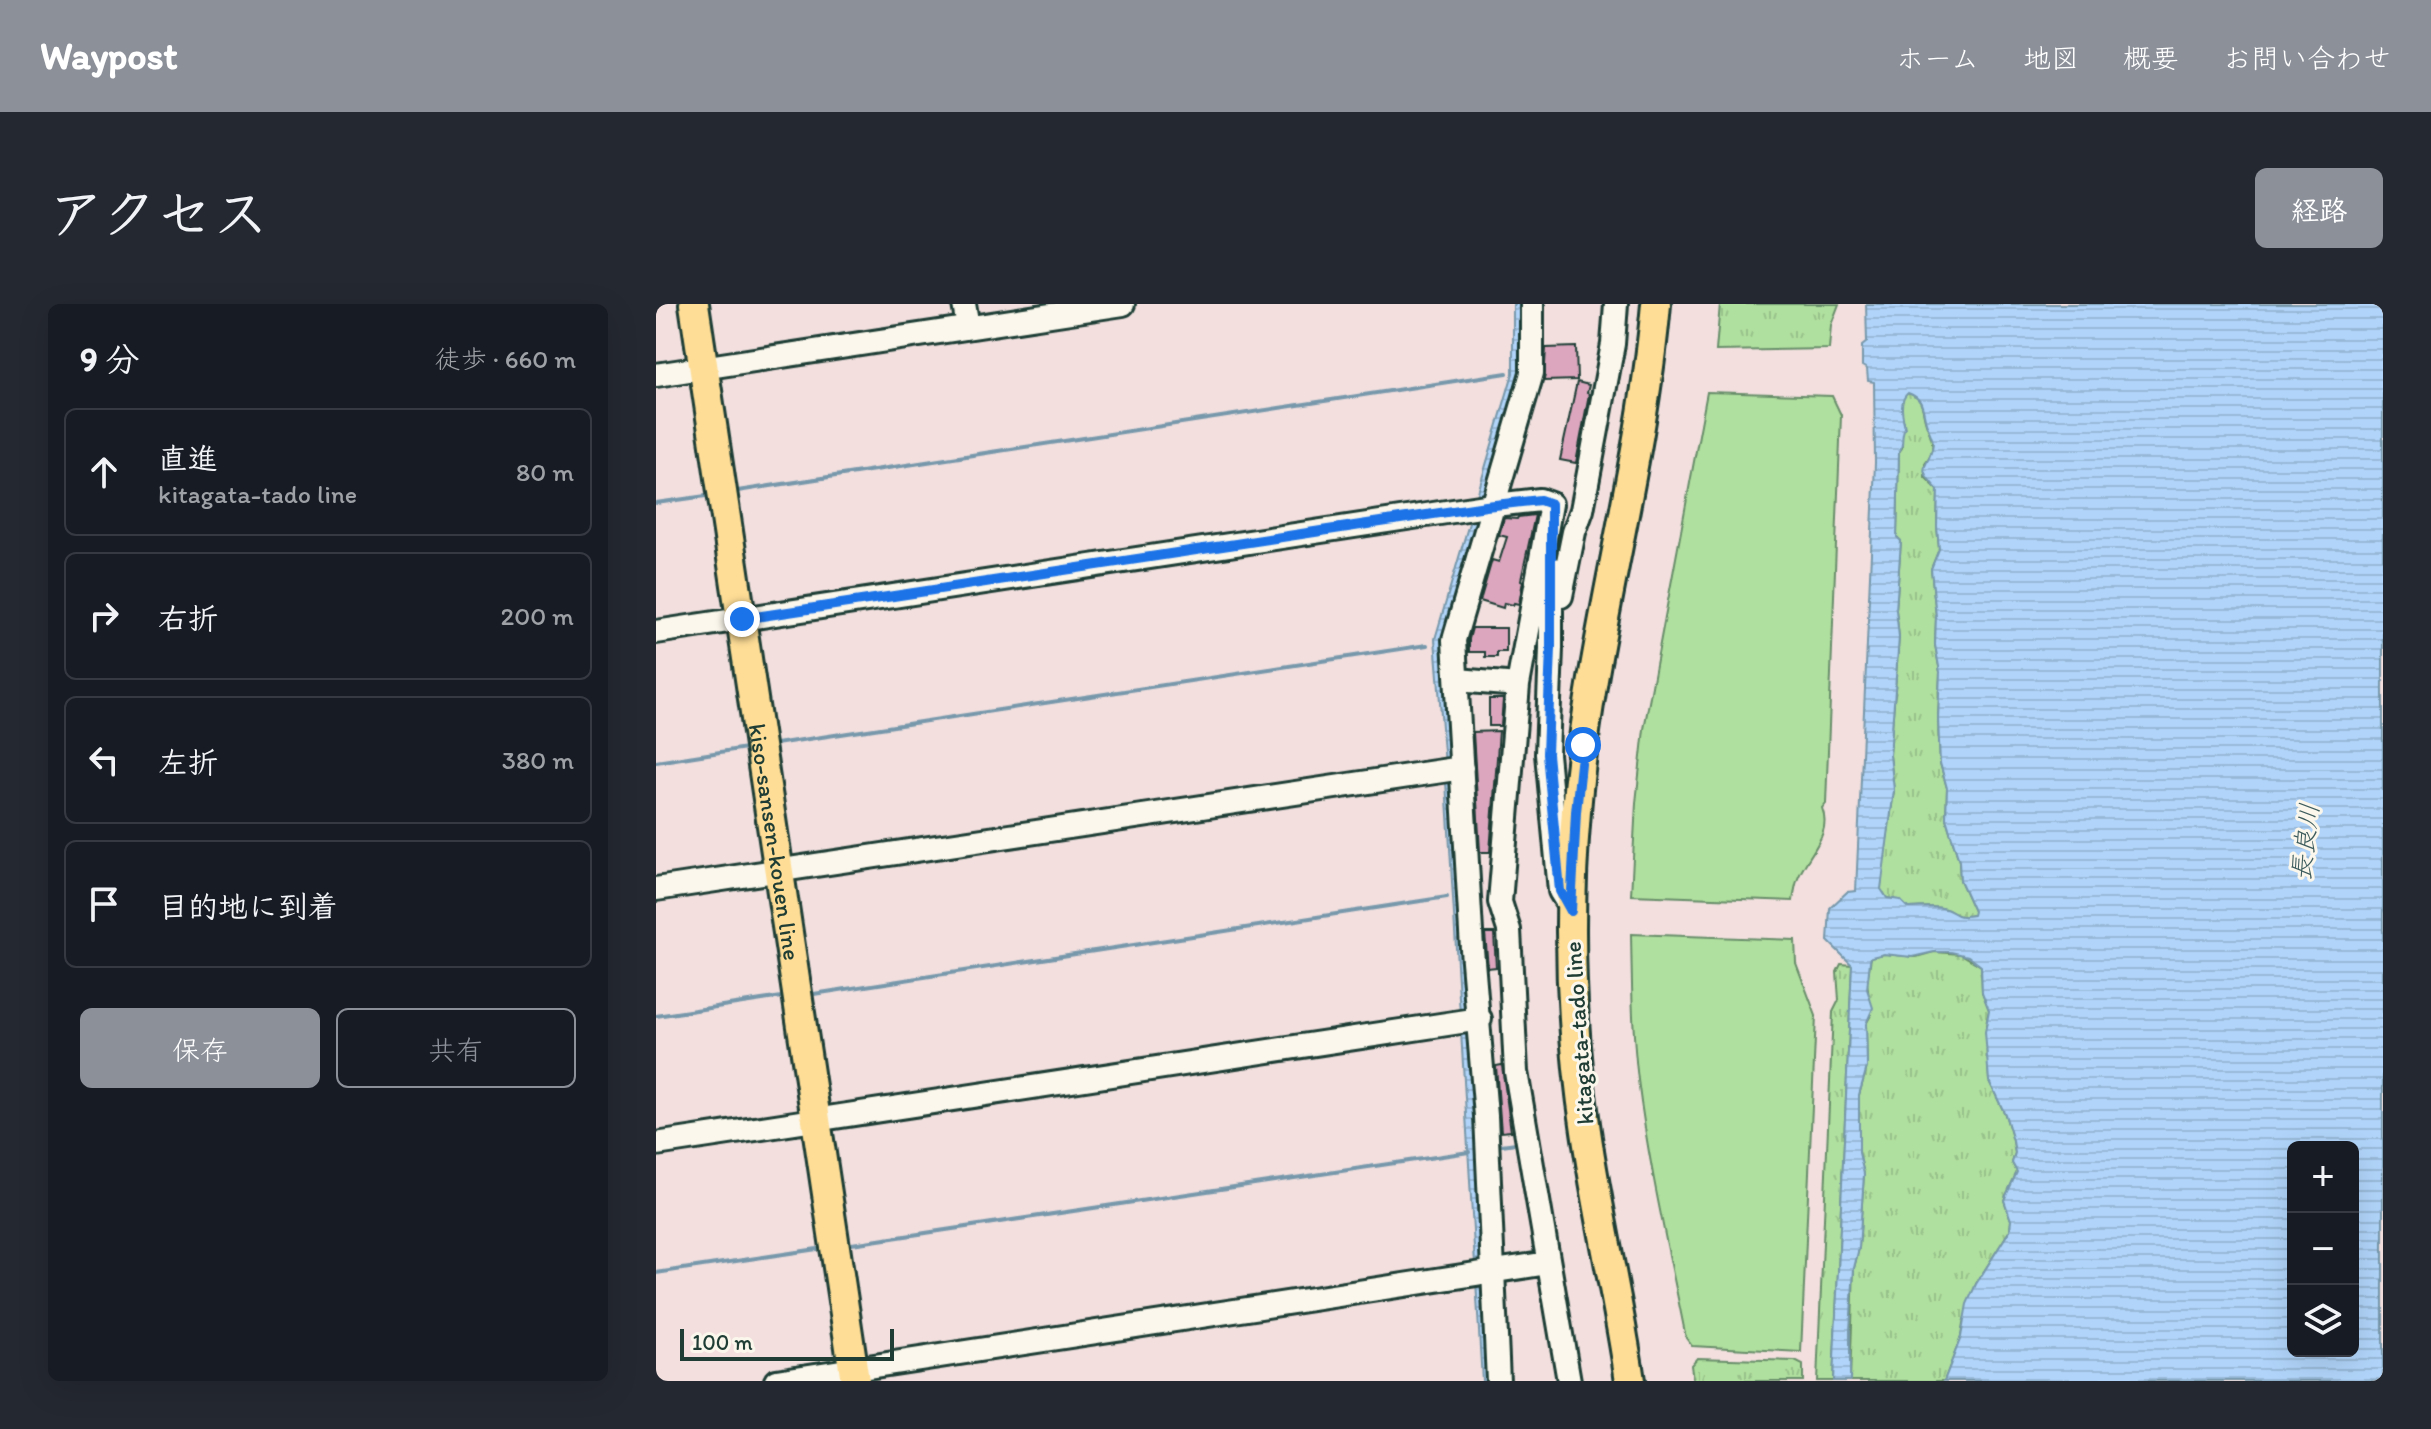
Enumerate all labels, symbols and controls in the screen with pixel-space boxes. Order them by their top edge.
text: Waypost [40,33,178,79]
text: ホーム [1896,41,1979,75]
text: 地図 [2023,41,2079,75]
text: 概要 [2123,41,2179,75]
text: お問い合わせ [2223,41,2391,75]
button: 経路 [2255,168,2383,248]
text: アクセス [48,180,269,247]
text: 9 分 [80,339,139,380]
text: 徒歩 · 660 m [435,343,576,375]
text: 直進 [158,440,218,477]
icon: ahead [82,450,126,494]
text: 80 m [516,456,574,488]
text: kitagata-tado line [158,478,357,510]
icon: right [82,594,126,638]
text: 右折 [158,600,218,637]
text: 200 m [501,600,574,632]
route end [724,601,760,637]
street label: kiso-sansen-kouen line [743,722,807,962]
route start [1565,727,1601,763]
icon: left [82,738,126,782]
text: 左折 [158,744,218,781]
text: 380 m [502,744,574,776]
water label: 長良川 [2284,801,2326,883]
icon: arrive [82,882,126,926]
text: 目的地に到着 [158,888,338,925]
street label: kitagata-tado line [1558,940,1599,1126]
button: 保存 [80,1008,320,1088]
button: 共有 [336,1008,576,1088]
map controls [2287,1141,2359,1357]
button: + [2287,1141,2359,1213]
button: − [2287,1213,2359,1285]
button: layers [2287,1285,2359,1357]
scale bar [680,1325,894,1361]
text: 100 m [692,1329,753,1356]

